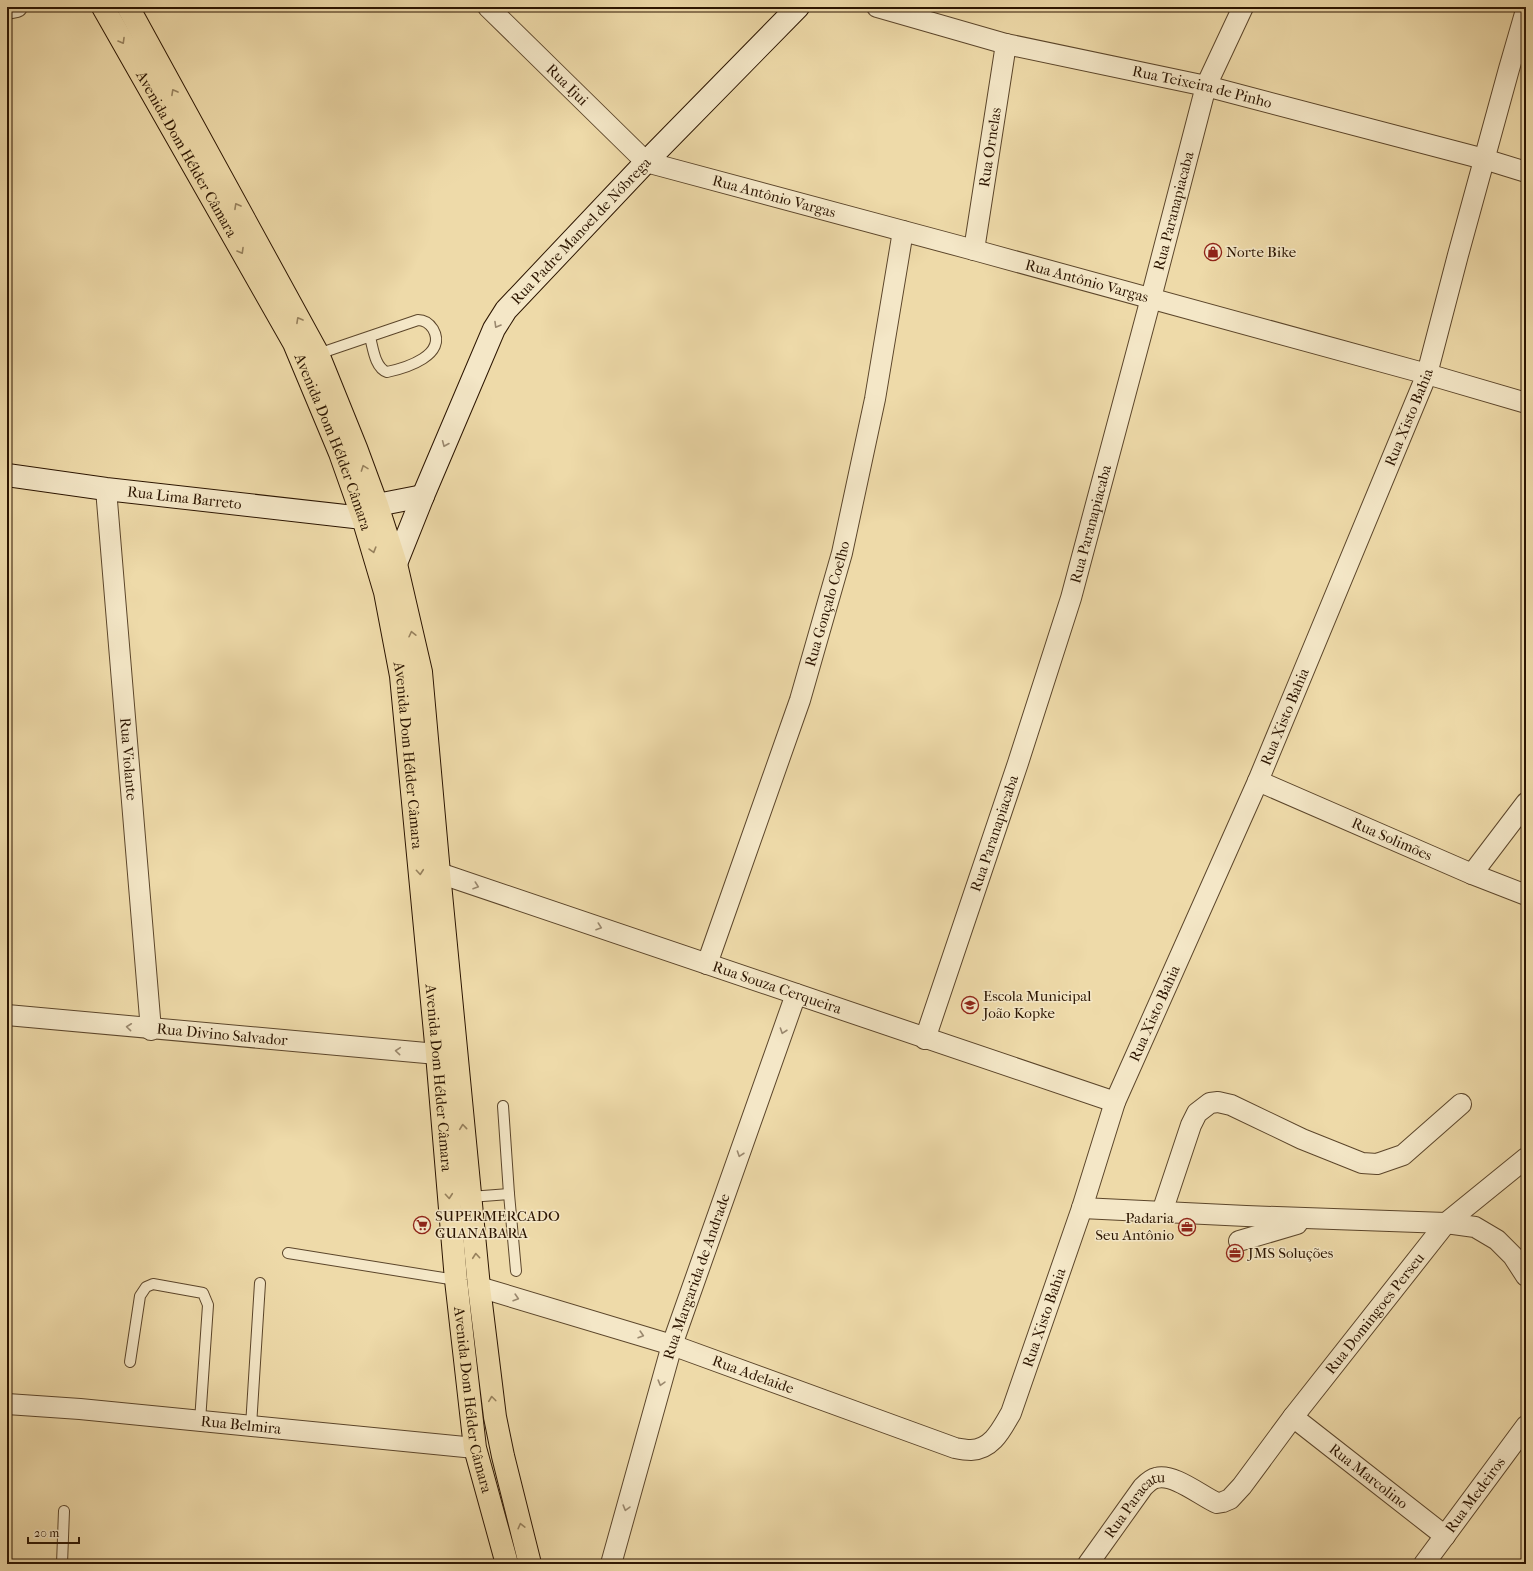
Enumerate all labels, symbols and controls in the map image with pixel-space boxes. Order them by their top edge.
one-way arrow [117,37,124,44]
street label: Rua Ijui [542,60,592,110]
street label: Rua Teixeira de Pinho [1131,62,1274,112]
street label: Avenida Dom Hélder Câmara [132,67,241,241]
one-way arrow [171,88,179,96]
street label: Rua Ornelas [975,106,1005,188]
street label: Rua Paranapiacaba [1150,149,1198,272]
street label: Rua Padre Manoel de Nóbrega [507,153,655,308]
street label: Rua Antônio Vargas [710,171,838,222]
one-way arrow [234,202,241,210]
shop icon: Norte Bike [1203,242,1223,262]
place label: Norte Bike [1226,243,1297,261]
one-way arrow [237,247,244,254]
street label: Rua Antônio Vargas [1023,255,1151,306]
one-way arrow [296,316,304,324]
one-way arrow [494,321,502,328]
street label: Avenida Dom Hélder Câmara [290,350,375,534]
street label: Rua Xisto Bahia [1381,366,1437,469]
one-way arrow [442,440,450,447]
street label: Rua Paranapiacaba [1066,462,1115,585]
one-way arrow [360,465,368,472]
street label: Rua Lima Barreto [126,482,243,513]
street label: Rua Gonçalo Coelho [801,539,853,669]
one-way arrow [368,546,377,553]
one-way arrow [409,630,417,637]
street label: Avenida Dom Hélder Câmara [389,659,427,851]
street label: Rua Xisto Bahia [1256,664,1313,768]
street label: Rua Violante [116,717,141,802]
street label: Rua Paranapiacaba [966,772,1023,894]
street label: Rua Solimões [1349,814,1435,865]
one-way arrow [415,868,424,875]
one-way arrow [472,881,479,889]
one-way arrow [595,922,602,931]
street label: Rua Souza Cerqueira [710,957,845,1018]
street label: Rua Xisto Bahia [1125,961,1184,1064]
street label: Avenida Dom Hélder Câmara [421,982,456,1173]
place label: Escola Municipal João Kopke [982,987,1091,1022]
school or university icon: Escola Municipal João Kopke [960,995,980,1015]
street label: Rua Divino Salvador [156,1020,289,1049]
one-way arrow [126,1023,132,1032]
one-way arrow [779,1028,788,1035]
one-way arrow [395,1047,401,1056]
one-way arrow [459,1124,468,1130]
one-way arrow [736,1150,744,1157]
street label: Rua Margarida de Andrade [659,1191,734,1362]
one-way arrow [444,1193,453,1199]
place label: SUPERMERCADO GUANABARA [435,1207,560,1242]
place label: Padaria Seu Antônio [1095,1209,1175,1244]
supermarket icon: SUPERMERCADO GUANABARA [412,1215,432,1235]
office icon: Padaria Seu Antônio [1177,1217,1197,1237]
office icon: JMS Soluções [1225,1243,1245,1263]
place label: JMS Soluções [1247,1244,1334,1262]
street label: Rua Domingoes Perseu [1321,1249,1428,1378]
one-way arrow [471,1253,480,1259]
street label: Rua Xisto Bahia [1019,1265,1070,1370]
one-way arrow [512,1293,519,1302]
street label: Avenida Dom Hélder Câmara [450,1305,496,1496]
one-way arrow [637,1330,644,1339]
street label: Rua Adelaide [710,1351,797,1398]
one-way arrow [658,1379,666,1386]
one-way arrow [488,1396,497,1402]
street label: Rua Belmira [200,1412,283,1438]
street label: Rua Marcolino [1326,1440,1412,1513]
street label: Rua Medeiros [1441,1453,1509,1536]
street label: Rua Paracatu [1100,1468,1166,1542]
one-way arrow [622,1504,631,1511]
scale bar [28,1519,79,1545]
one-way arrow [517,1523,526,1530]
text: 20 m [34,1526,59,1540]

